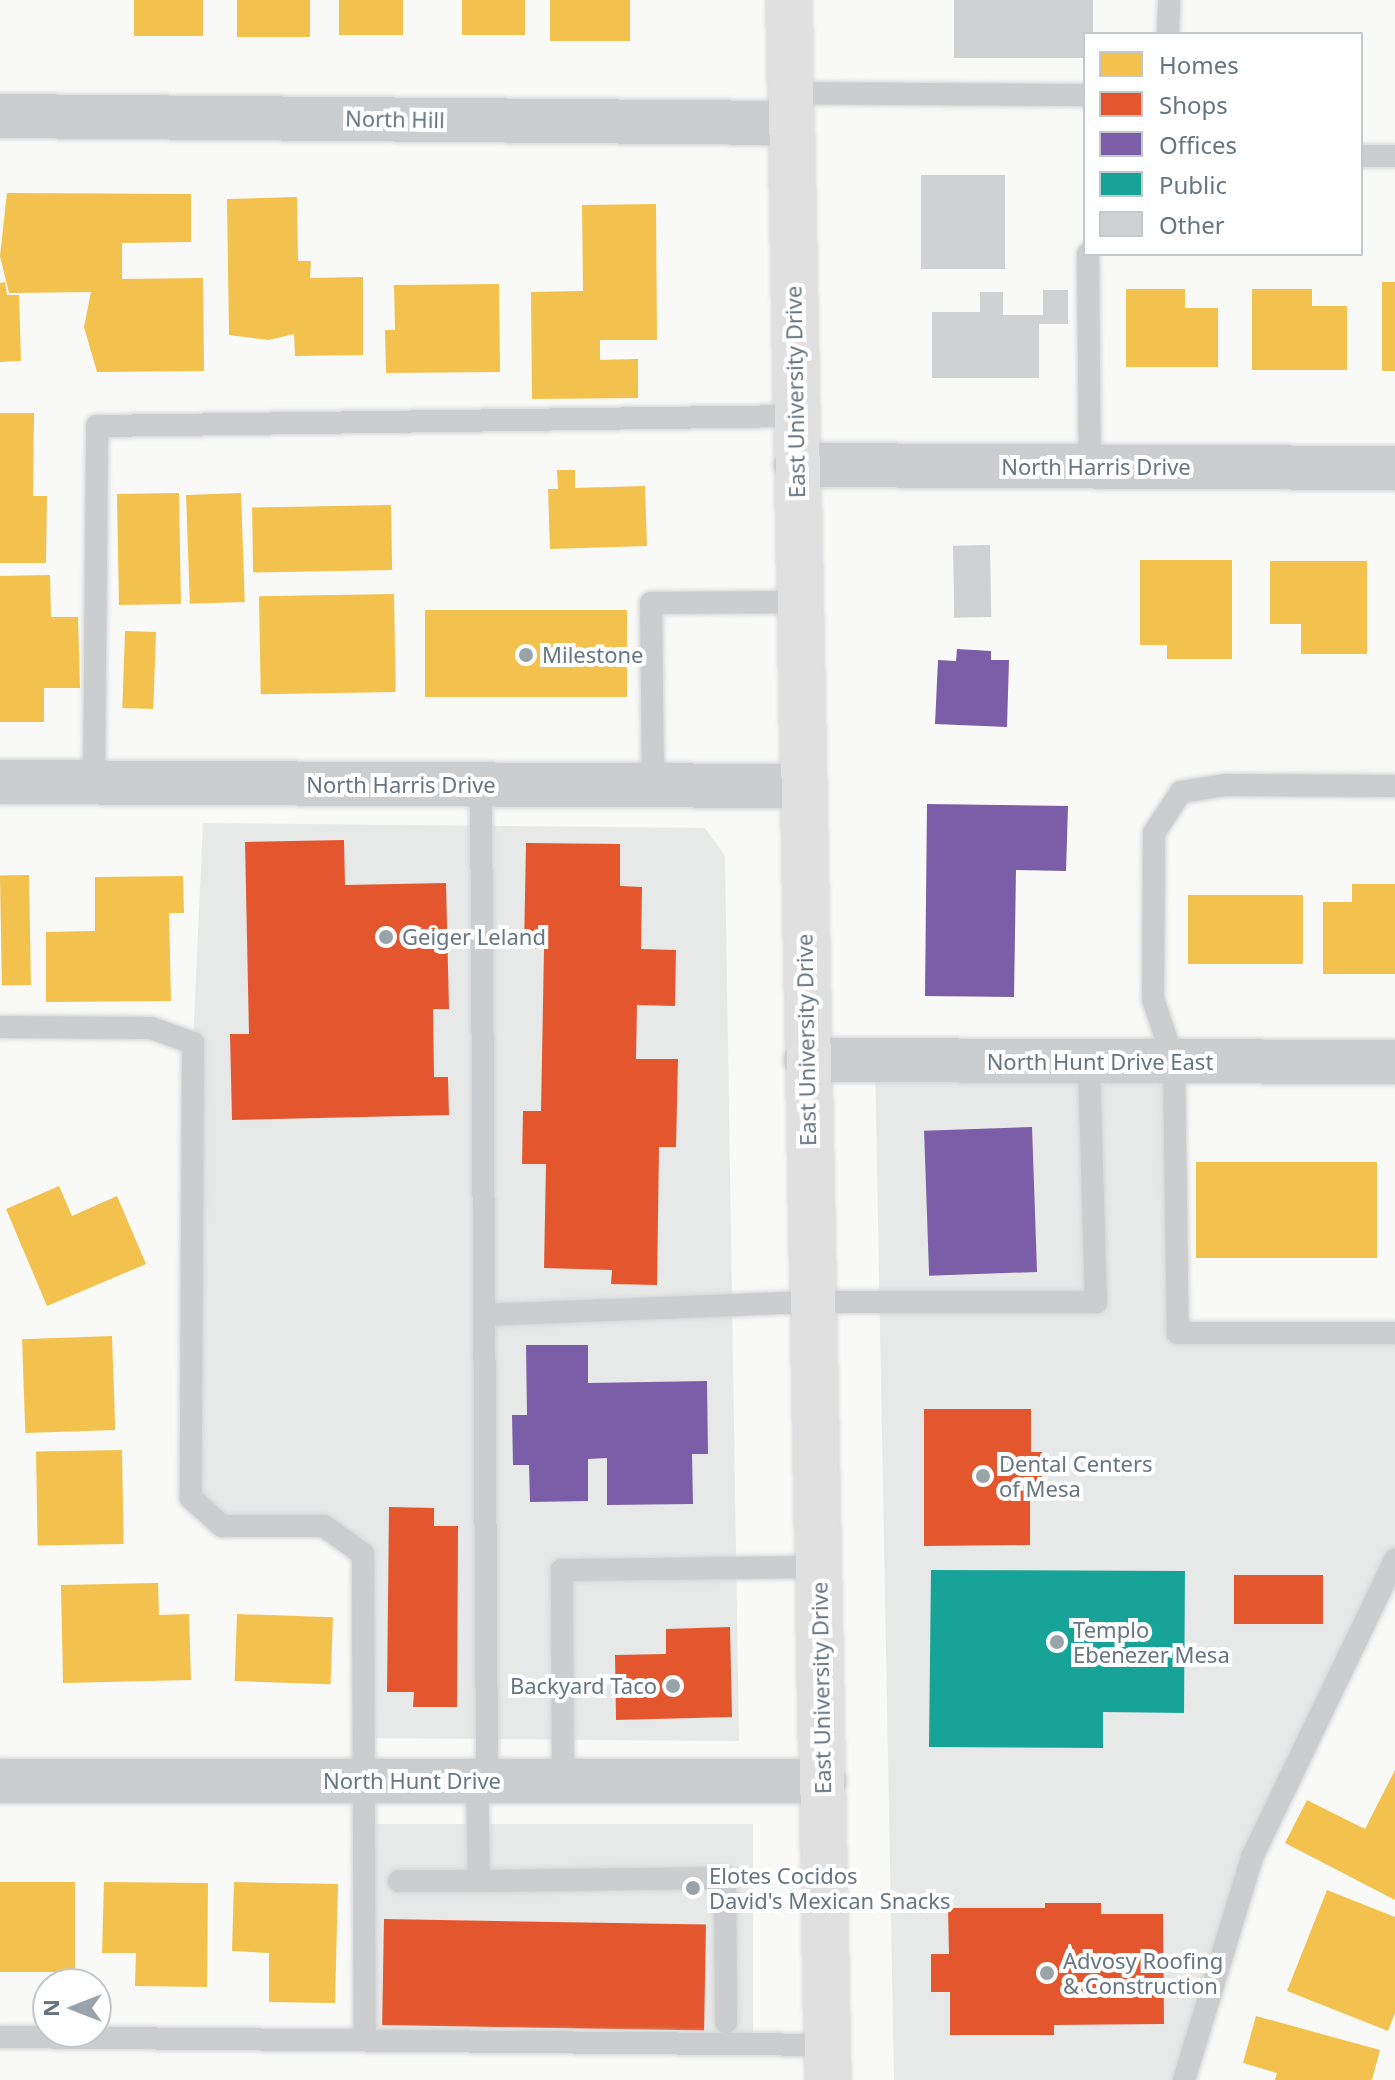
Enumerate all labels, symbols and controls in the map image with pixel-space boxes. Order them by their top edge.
legend [1083,32,1363,256]
text: Homes [1159,48,1239,81]
text: Shops [1159,88,1228,121]
street label: North Hill [345,105,445,133]
text: Offices [1159,128,1237,161]
text: Public [1159,168,1227,201]
text: Other [1159,208,1225,241]
street label: East University Drive [780,286,810,498]
street label: North Harris Drive [1001,454,1191,480]
place label: Milestone [542,642,644,668]
marker: Milestone [517,646,535,664]
street label: North Harris Drive [306,772,496,798]
place label: Geiger Leland [402,924,546,950]
marker: Geiger Leland [377,928,395,946]
street label: East University Drive [791,934,821,1146]
street label: North Hunt Drive East [987,1049,1213,1075]
place label: Dental Centers of Mesa [999,1450,1153,1502]
marker: Dental Centers of Mesa [974,1467,992,1485]
street label: East University Drive [806,1582,836,1794]
place label: Templo Ebenezer Mesa [1073,1616,1230,1668]
marker: Templo Ebenezer Mesa [1048,1633,1066,1651]
place label: Backyard Taco [510,1673,657,1699]
marker: Backyard Taco [664,1677,682,1695]
street label: North Hunt Drive [323,1768,501,1794]
place label: Elotes Cocidos David's Mexican Snacks [709,1862,951,1914]
marker: Elotes Cocidos David's Mexican Snacks [684,1879,702,1897]
place label: Advosy Roofing & Construction [1063,1947,1223,1998]
marker: Advosy Roofing & Construction [1038,1964,1056,1982]
north arrow [32,1968,112,2048]
text: N [35,1999,65,2017]

